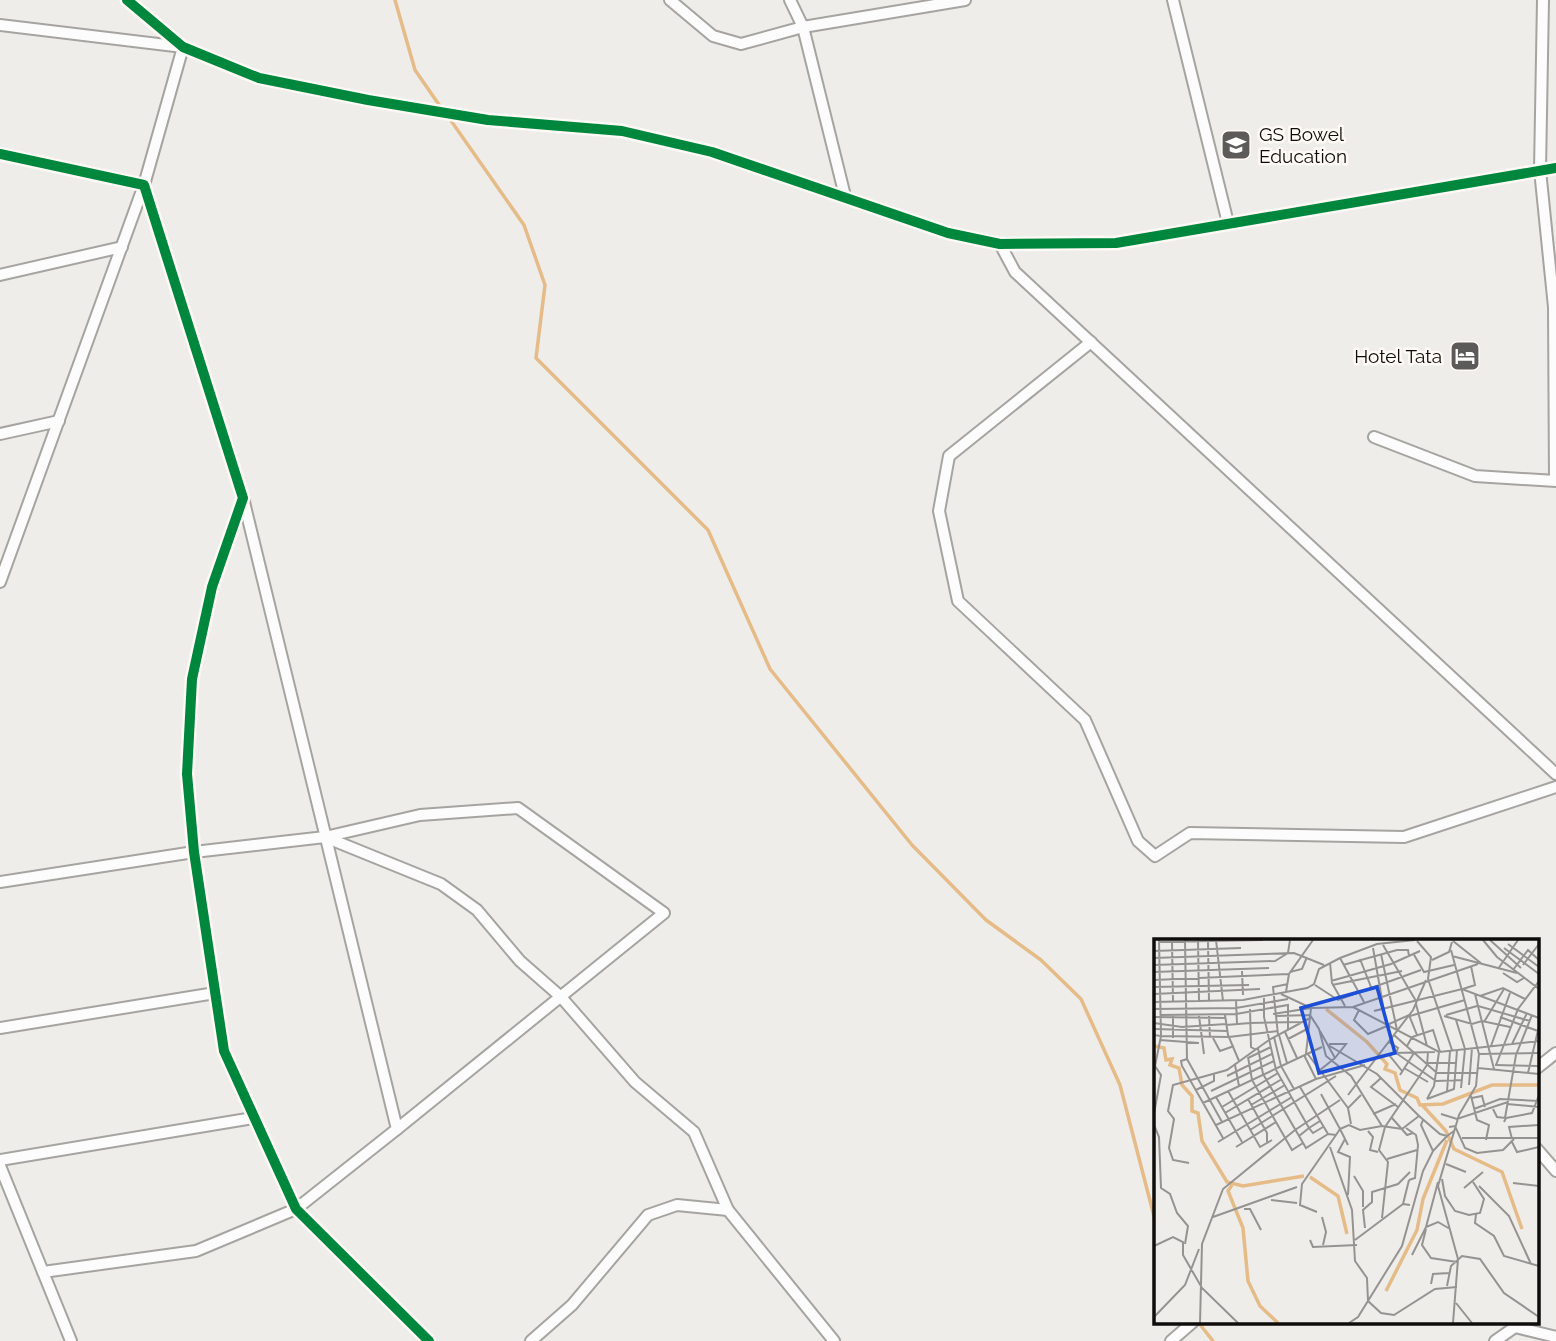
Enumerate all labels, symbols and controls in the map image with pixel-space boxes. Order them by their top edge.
place label: GS Bowel Education [1259,123,1347,167]
school or university icon: GS Bowel Education [1219,128,1253,162]
hotel icon: Hotel Tata [1448,339,1482,373]
place label: Hotel Tata [1354,345,1442,367]
inset map [1154,939,1538,1324]

